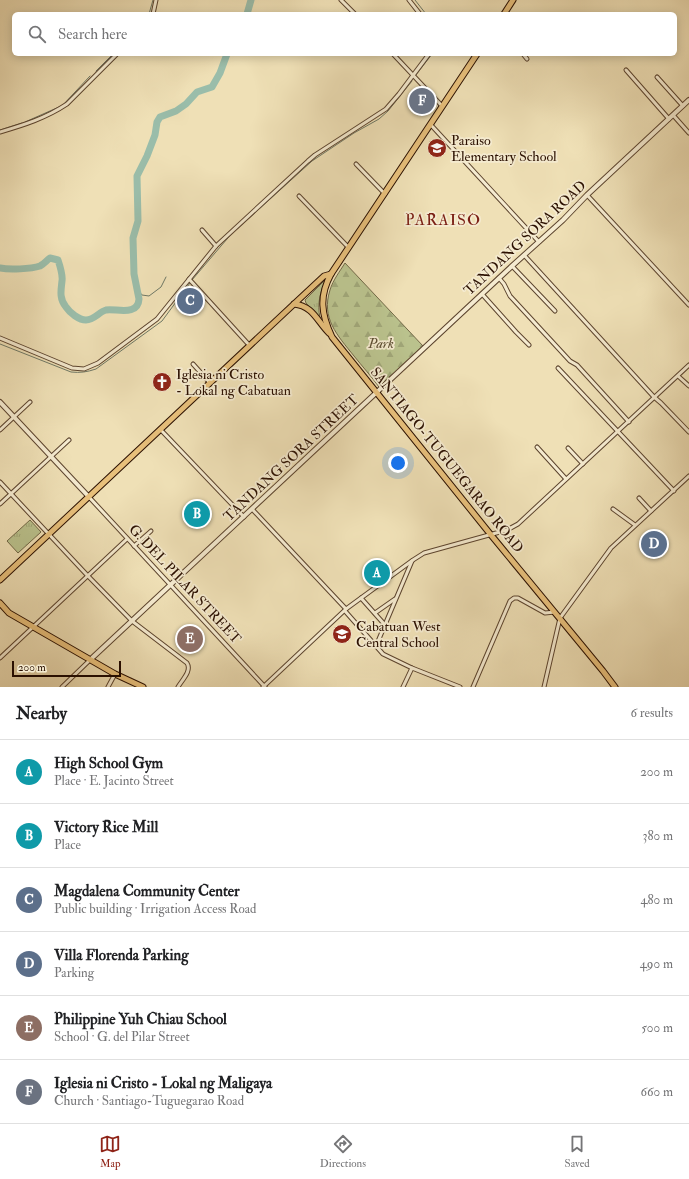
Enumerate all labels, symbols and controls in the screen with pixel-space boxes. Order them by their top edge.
search box [12,12,677,56]
icon: search [26,23,48,45]
text: Search here [58,25,127,44]
pin: F [409,86,435,116]
place label: Paraiso Elementary School [451,132,557,166]
school or university icon: Paraiso Elementary School [426,137,448,159]
street label: TANDANG SORA ROAD [460,177,590,299]
district label: PARAISO [405,210,481,230]
pin: C [177,286,203,316]
park label: Park [367,335,394,352]
street label: SANTIAGO-TUGUEGARAO ROAD [367,364,527,556]
place label: Iglesia ni Cristo - Lokal ng Cabatuan [176,366,291,399]
church icon: Iglesia ni Cristo - Lokal ng Cabatuan [151,371,173,393]
street label: TANDANG SORA STREET [220,391,362,525]
your location [388,453,408,473]
pin: B [184,499,210,529]
street label: G. DEL PILAR STREET [125,521,245,647]
pin: D [641,529,667,559]
pin: A [364,558,390,588]
place label: Cabatuan West Central School [356,618,441,651]
school or university icon: Cabatuan West Central School [331,623,353,645]
pin: E [177,624,203,654]
scale bar [12,659,121,678]
text: 200 m [18,661,46,674]
text: Nearby [16,703,67,724]
text: 6 results [630,705,673,721]
text: High School Gym [54,754,163,773]
text: A [25,764,33,780]
text: 200 m [640,764,673,780]
text: Place · E. Jacinto Street [54,773,174,789]
text: Victory Rice Mill [54,818,158,837]
text: B [25,828,33,844]
text: 380 m [642,828,673,844]
text: Place [54,837,81,853]
text: Magdalena Community Center [54,882,240,901]
text: C [24,892,34,908]
text: 480 m [640,892,673,908]
text: Public building · Irrigation Access Road [54,901,256,917]
text: Villa Florenda Parking [54,946,189,965]
text: D [24,956,34,972]
text: 490 m [640,956,673,972]
text: Parking [54,965,94,981]
text: Philippine Yuh Chiau School [54,1010,227,1029]
text: E [24,1020,34,1036]
text: 500 m [641,1020,673,1036]
text: School · G. del Pilar Street [54,1029,190,1045]
text: Iglesia ni Cristo - Lokal ng Maligaya [54,1074,272,1093]
text: F [25,1084,33,1100]
text: 660 m [640,1084,673,1100]
text: Church · Santiago-Tuguegarao Road [54,1093,244,1109]
tab: Map [99,1133,121,1170]
tab: Directions [320,1133,366,1170]
tab: Saved [565,1133,590,1170]

